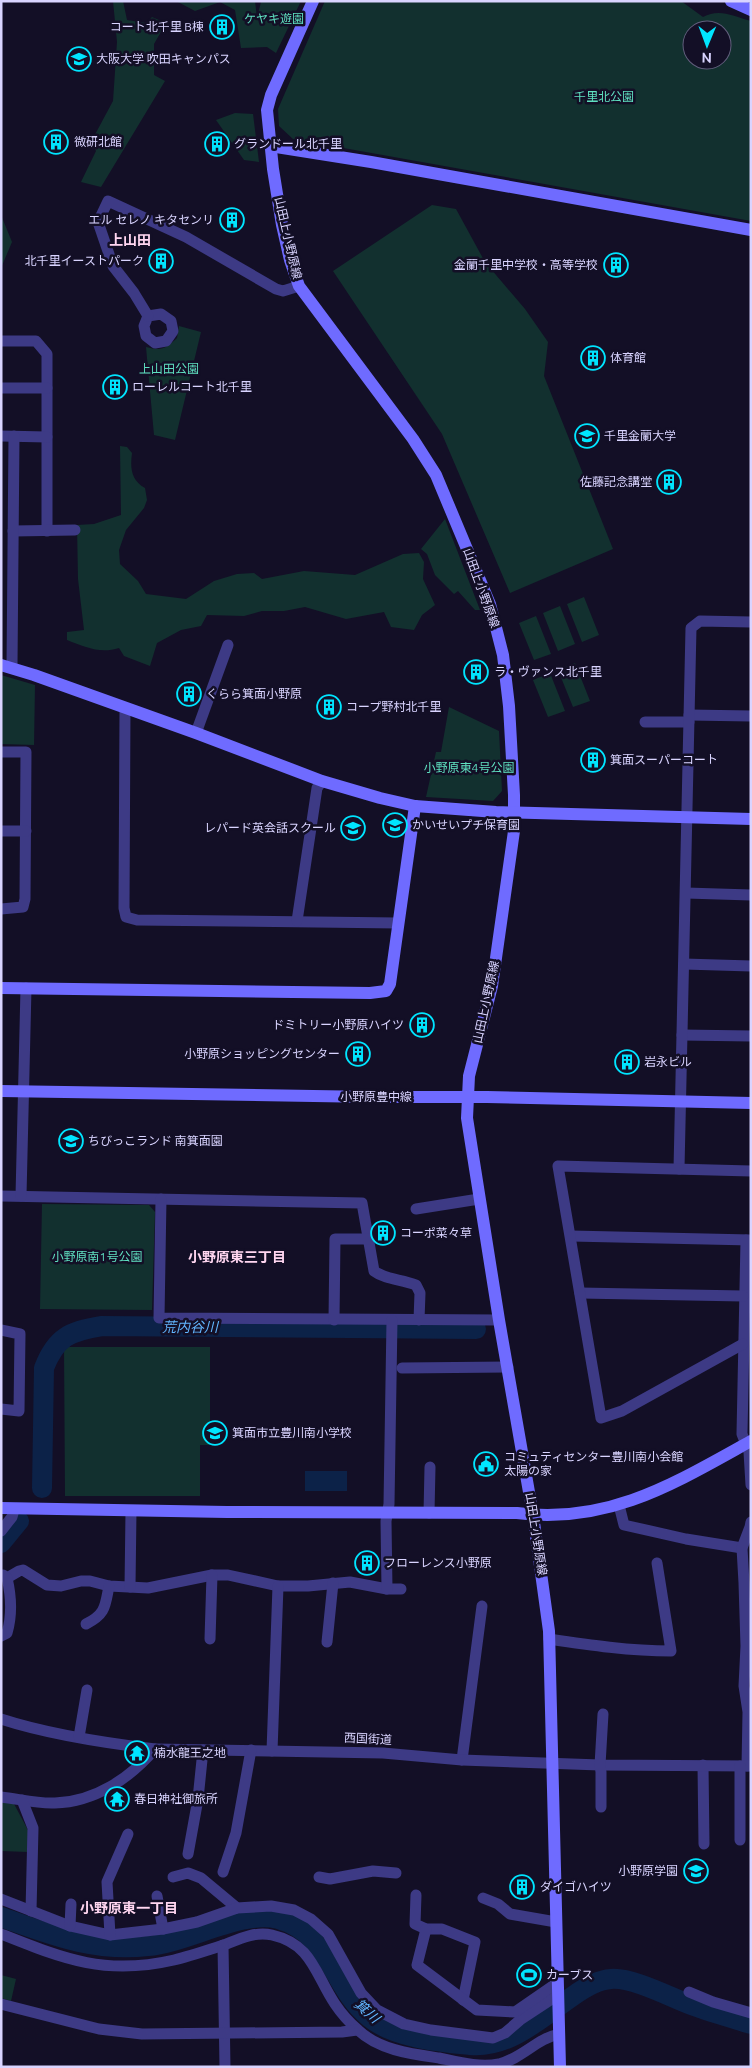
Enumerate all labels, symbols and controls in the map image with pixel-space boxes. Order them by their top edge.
park label: ケヤキ遊園 [244,12,304,25]
building icon: コート北千里 B棟 [209,14,235,40]
place label: コート北千里 B棟 [110,20,204,33]
north arrow [682,20,732,70]
school or university icon: 大阪大学 吹田キャンパス [66,46,92,72]
text: N [701,50,712,66]
place label: 大阪大学 吹田キャンパス [96,52,231,65]
park label: 千里北公園 [574,90,634,103]
building icon: 微研北館 [43,129,69,155]
building icon: グランドール北千里 [204,131,230,157]
place label: 微研北館 [74,135,122,148]
place label: グランドール北千里 [234,137,342,150]
street label: 山田上小野原線 [273,195,304,280]
building icon: エル セレノ キタセンリ [219,207,245,233]
place label: エル セレノ キタセンリ [89,213,214,226]
district label: 上山田 [109,232,151,248]
building icon: 北千里イーストパーク [148,248,174,274]
building icon: 金蘭千里中学校・高等学校 [603,252,629,278]
place label: 北千里イーストパーク [25,254,144,267]
place label: 金蘭千里中学校・高等学校 [454,258,598,271]
building icon: 体育館 [580,345,606,371]
place label: 体育館 [610,351,646,364]
park label: 上山田公園 [139,362,199,375]
building icon: ローレルコート北千里 [102,374,128,400]
place label: ローレルコート北千里 [132,380,252,393]
school or university icon: 千里金蘭大学 [574,423,600,449]
place label: 千里金蘭大学 [604,429,676,442]
building icon: 佐藤記念講堂 [656,469,682,495]
place label: 佐藤記念講堂 [580,475,652,488]
street label: 山田上小野原線 [461,546,502,630]
building icon: ラ・ヴァンス北千里 [463,659,489,685]
place label: ラ・ヴァンス北千里 [494,665,602,678]
building icon: くらら箕面小野原 [176,681,202,707]
place label: くらら箕面小野原 [206,687,302,700]
building icon: コープ野村北千里 [316,694,342,720]
place label: コープ野村北千里 [346,700,441,713]
building icon: 箕面スーパーコート [580,747,606,773]
place label: 箕面スーパーコート [610,753,718,766]
park label: 小野原東4号公園 [424,761,514,774]
school or university icon: かいせいプチ保育園 [382,812,408,838]
school or university icon: レパード英会話スクール [340,815,366,841]
place label: かいせいプチ保育園 [412,818,520,831]
place label: レパード英会話スクール [204,821,336,834]
street label: 山田上小野原線 [470,959,501,1044]
building icon: ドミトリー小野原ハイツ [409,1012,435,1038]
place label: ドミトリー小野原ハイツ [272,1018,404,1031]
building icon: 小野原ショッピングセンター [345,1041,371,1067]
place label: 小野原ショッピングセンター [184,1047,340,1060]
building icon: 岩永ビル [614,1049,640,1075]
place label: 岩永ビル [644,1055,692,1068]
street label: 小野原豊中線 [340,1090,412,1103]
school or university icon: ちびっこランド 南箕面園 [58,1128,84,1154]
place label: ちびっこランド 南箕面園 [88,1134,223,1147]
building icon: コーポ菜々草 [370,1220,396,1246]
place label: コーポ菜々草 [400,1226,472,1239]
district label: 小野原東三丁目 [188,1249,286,1265]
park label: 小野原南1号公園 [52,1250,142,1263]
water label: 荒内谷川 [162,1319,220,1335]
school or university icon: 箕面市立豊川南小学校 [202,1420,228,1446]
place label: 箕面市立豊川南小学校 [232,1426,352,1439]
place label: コミュティセンター豊川南小会館 太陽の家 [504,1450,683,1477]
public building icon: コミュティセンター豊川南小会館 太陽の家 [473,1451,499,1477]
street label: 山田上小野原線 [524,1491,549,1576]
building icon: フローレンス小野原 [354,1550,380,1576]
place label: フローレンス小野原 [384,1556,492,1569]
street label: 西国街道 [344,1731,392,1746]
temple icon: 楠水龍王之地 [124,1740,150,1766]
place label: 楠水龍王之地 [154,1746,226,1759]
temple icon: 春日神社御旅所 [104,1786,130,1812]
place label: 春日神社御旅所 [134,1792,218,1805]
school or university icon: 小野原学園 [683,1858,709,1884]
place label: 小野原学園 [618,1864,678,1877]
building icon: ダイゴハイツ [509,1874,535,1900]
place label: ダイゴハイツ [540,1880,612,1893]
district label: 小野原東一丁目 [80,1900,178,1916]
sports icon: カーブス [516,1962,542,1988]
place label: カーブス [546,1968,593,1981]
water label: 箕川 [351,1996,384,2028]

